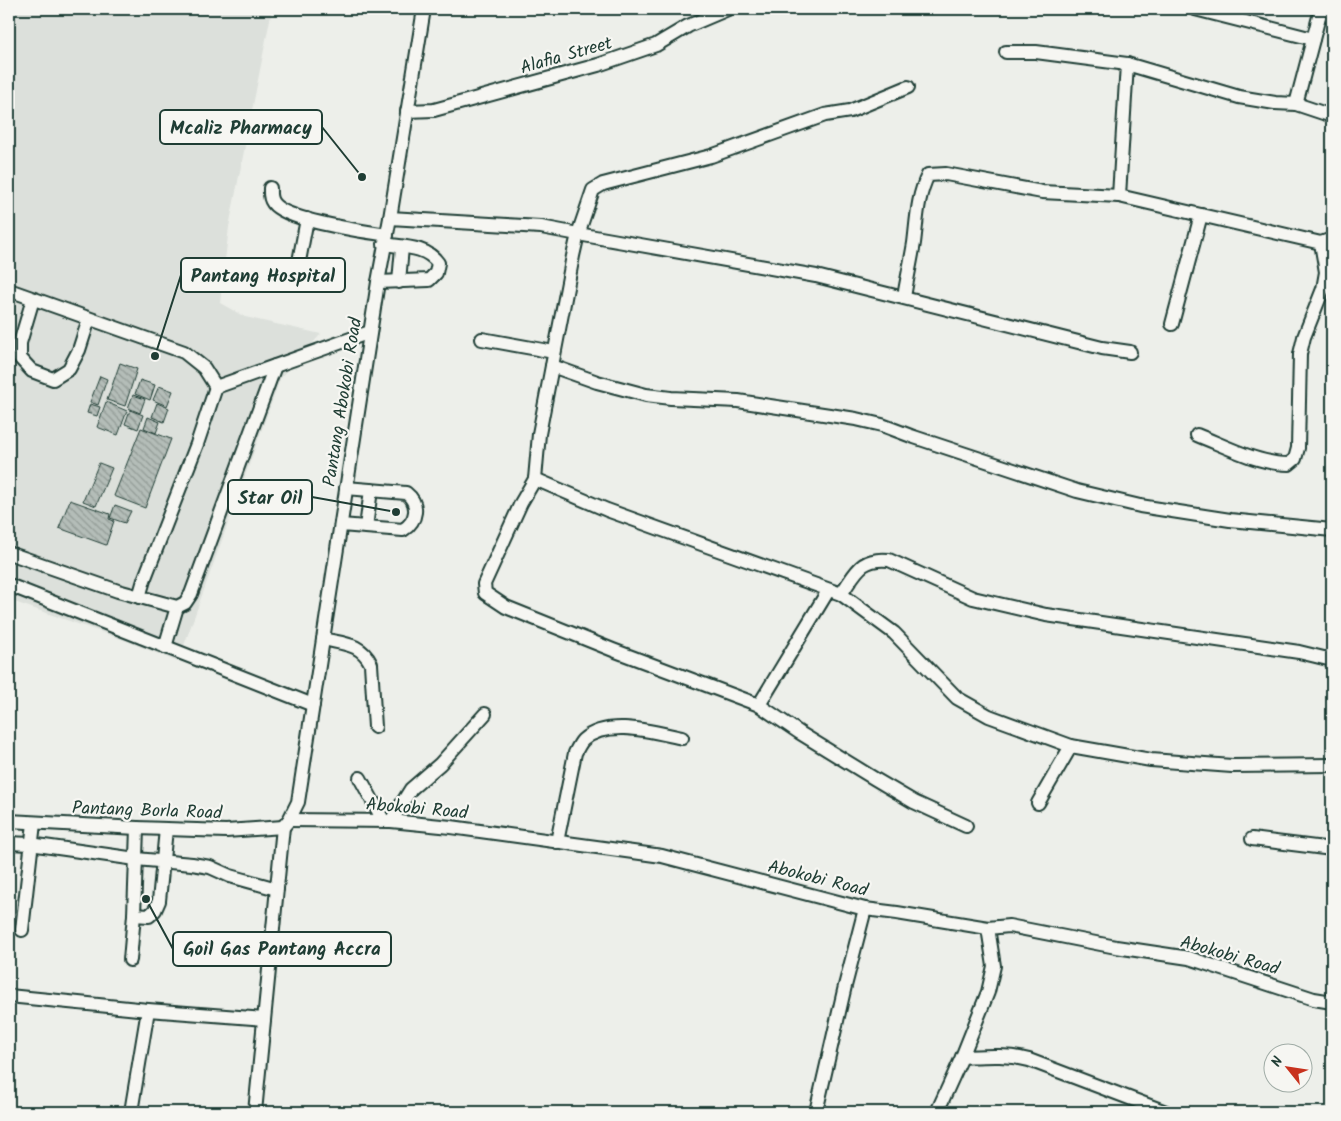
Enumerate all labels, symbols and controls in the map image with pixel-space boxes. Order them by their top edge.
street label: Alafia Street [517,29,617,83]
callout: Mcaliz Pharmacy [160,110,322,144]
text: Mcaliz Pharmacy [170,114,312,144]
callout: Pantang Hospital [181,258,345,292]
text: Pantang Hospital [191,262,336,292]
street label: Pantang Abokobi Road [316,315,371,489]
callout: Star Oil [228,480,312,514]
text: Star Oil [238,484,303,514]
street label: Abokobi Road [365,791,470,828]
street label: Pantang Borla Road [71,794,224,829]
street label: Abokobi Road [765,853,872,906]
street label: Abokobi Road [1176,928,1284,985]
callout: Goil Gas Pantang Accra [173,932,391,966]
text: Goil Gas Pantang Accra [183,935,381,965]
north arrow [1264,1044,1314,1094]
text: N [1266,1053,1289,1071]

